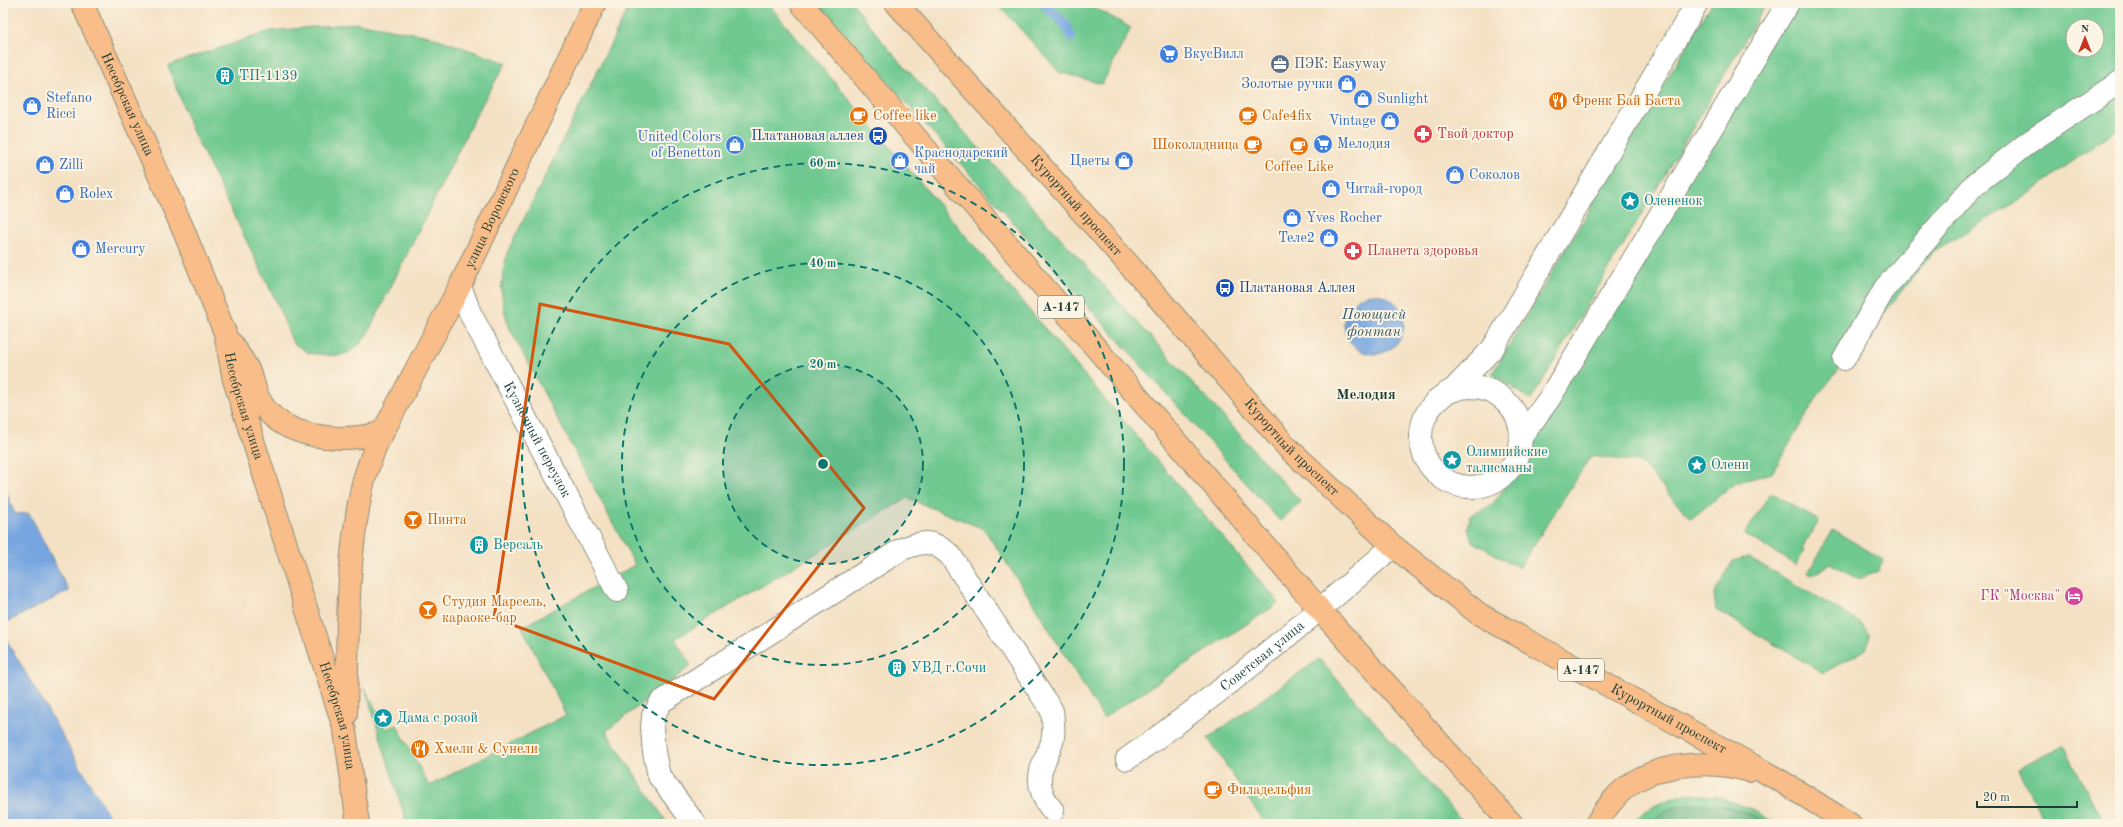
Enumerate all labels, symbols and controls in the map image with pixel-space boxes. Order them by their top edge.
north arrow [2065,18,2105,58]
text: N [2081,24,2090,35]
supermarket icon: ВкусВилл [1158,43,1180,65]
place label: ВкусВилл [1183,47,1244,61]
street label: Несебрская улица [98,51,156,158]
office icon: ПЭК: Easyway [1269,53,1291,75]
place label: ПЭК: Easyway [1294,57,1387,71]
building icon: ТП-1139 [214,65,236,87]
place label: ТП-1139 [239,69,298,83]
shop icon: Золотые ручки [1336,73,1358,95]
place label: Золотые ручки [1241,77,1333,91]
shop icon: Sunlight [1352,88,1374,110]
restaurant icon: Френк Бай Баста [1547,90,1569,112]
place label: Stefano Ricci [46,91,92,121]
place label: Sunlight [1377,92,1428,106]
place label: Френк Бай Баста [1572,94,1681,108]
shop icon: Stefano Ricci [21,95,43,117]
cafe icon: Coffee like [848,105,870,127]
cafe icon: Cafe4fix [1237,105,1259,127]
place label: Coffee like [873,109,937,123]
place label: Cafe4fix [1262,109,1312,123]
shop icon: Vintage [1379,110,1401,132]
place label: Vintage [1329,114,1376,128]
pharmacy icon: Твой доктор [1412,123,1434,145]
bus stop icon: Платановая аллея [867,125,889,147]
place label: Твой доктор [1437,127,1514,141]
place label: Платановая аллея [751,129,864,143]
place label: United Colors of Benetton [637,130,721,160]
supermarket icon: Мелодия [1312,133,1334,155]
shop icon: United Colors of Benetton [724,134,746,156]
cafe icon: Шоколадница [1242,134,1264,156]
cafe icon: Coffee Like [1288,135,1310,157]
place label: Мелодия [1337,137,1390,151]
place label: Шоколадница [1152,138,1239,152]
place label: Краснодарский чай [914,146,1008,176]
shop icon: Краснодарский чай [889,150,911,172]
shop icon: Цветы [1113,150,1135,172]
street label: Курортный проспект [1028,152,1125,259]
shop icon: Zilli [34,154,56,176]
place label: Цветы [1070,154,1110,168]
place label: Zilli [59,158,83,172]
text: 60 m [810,158,837,170]
place label: Coffee Like [1264,160,1334,174]
shop icon: Соколов [1444,164,1466,186]
street label: улица Воровского [462,166,522,271]
place label: Соколов [1469,168,1520,182]
shop icon: Читай-город [1320,178,1342,200]
place label: Читай-город [1345,182,1422,196]
shop icon: Rolex [54,183,76,205]
place label: Rolex [79,187,113,201]
place icon: Олененок [1619,190,1641,212]
place label: Олененок [1644,194,1703,208]
shop icon: Yves Rocher [1281,207,1303,229]
place label: Yves Rocher [1306,211,1382,225]
shop icon: Теле2 [1318,227,1340,249]
place label: Теле2 [1278,231,1315,245]
shop icon: Mercury [70,238,92,260]
pharmacy icon: Планета здоровья [1342,240,1364,262]
place label: Mercury [95,242,146,256]
place label: Планета здоровья [1367,244,1478,258]
text: 40 m [810,258,837,270]
bus stop icon: Платановая Аллея [1214,277,1236,299]
place label: Платановая Аллея [1239,281,1356,295]
road number: А-147 [1038,296,1084,318]
water label: Поющией фонтан [1341,308,1407,340]
street label: Несебрская улица [222,351,266,461]
text: 20 m [810,359,837,371]
street label: Кузнечный переулок [501,379,573,500]
district label: Мелодия [1336,388,1396,403]
street label: Курортный проспект [1241,396,1342,499]
place label: Олимпийские талисманы [1466,445,1548,475]
place icon: Олимпийские талисманы [1441,449,1463,471]
place icon: Олени [1686,454,1708,476]
centre of rings [816,457,830,471]
place label: Олени [1711,458,1749,472]
bar icon: Пинта [402,509,424,531]
place label: Пинта [427,513,467,527]
building icon: Версаль [468,534,490,556]
place label: Версаль [493,538,543,552]
hotel icon: ГК "Москва" [2063,585,2085,607]
place label: ГК "Москва" [1980,589,2060,603]
place label: Студия Марсель, караоке-бар [442,595,546,625]
bar icon: Студия Марсель, караоке-бар [417,599,439,621]
street label: Советская улица [1218,618,1307,694]
building icon: УВД г.Сочи [886,657,908,679]
road number: А-147 [1558,659,1604,681]
street label: Несебрская улица [316,660,357,771]
place label: УВД г.Сочи [911,661,986,675]
street label: Курортный проспект [1608,681,1729,757]
place icon: Дама с розой [372,707,394,729]
place label: Дама с розой [397,711,478,725]
restaurant icon: Хмели & Сунели [409,738,431,760]
place label: Хмели & Сунели [434,742,538,756]
cafe icon: Филадельфия [1202,779,1224,801]
place label: Филадельфия [1227,783,1311,798]
scale bar [1977,783,2077,809]
text: 20 m [1983,792,2010,804]

